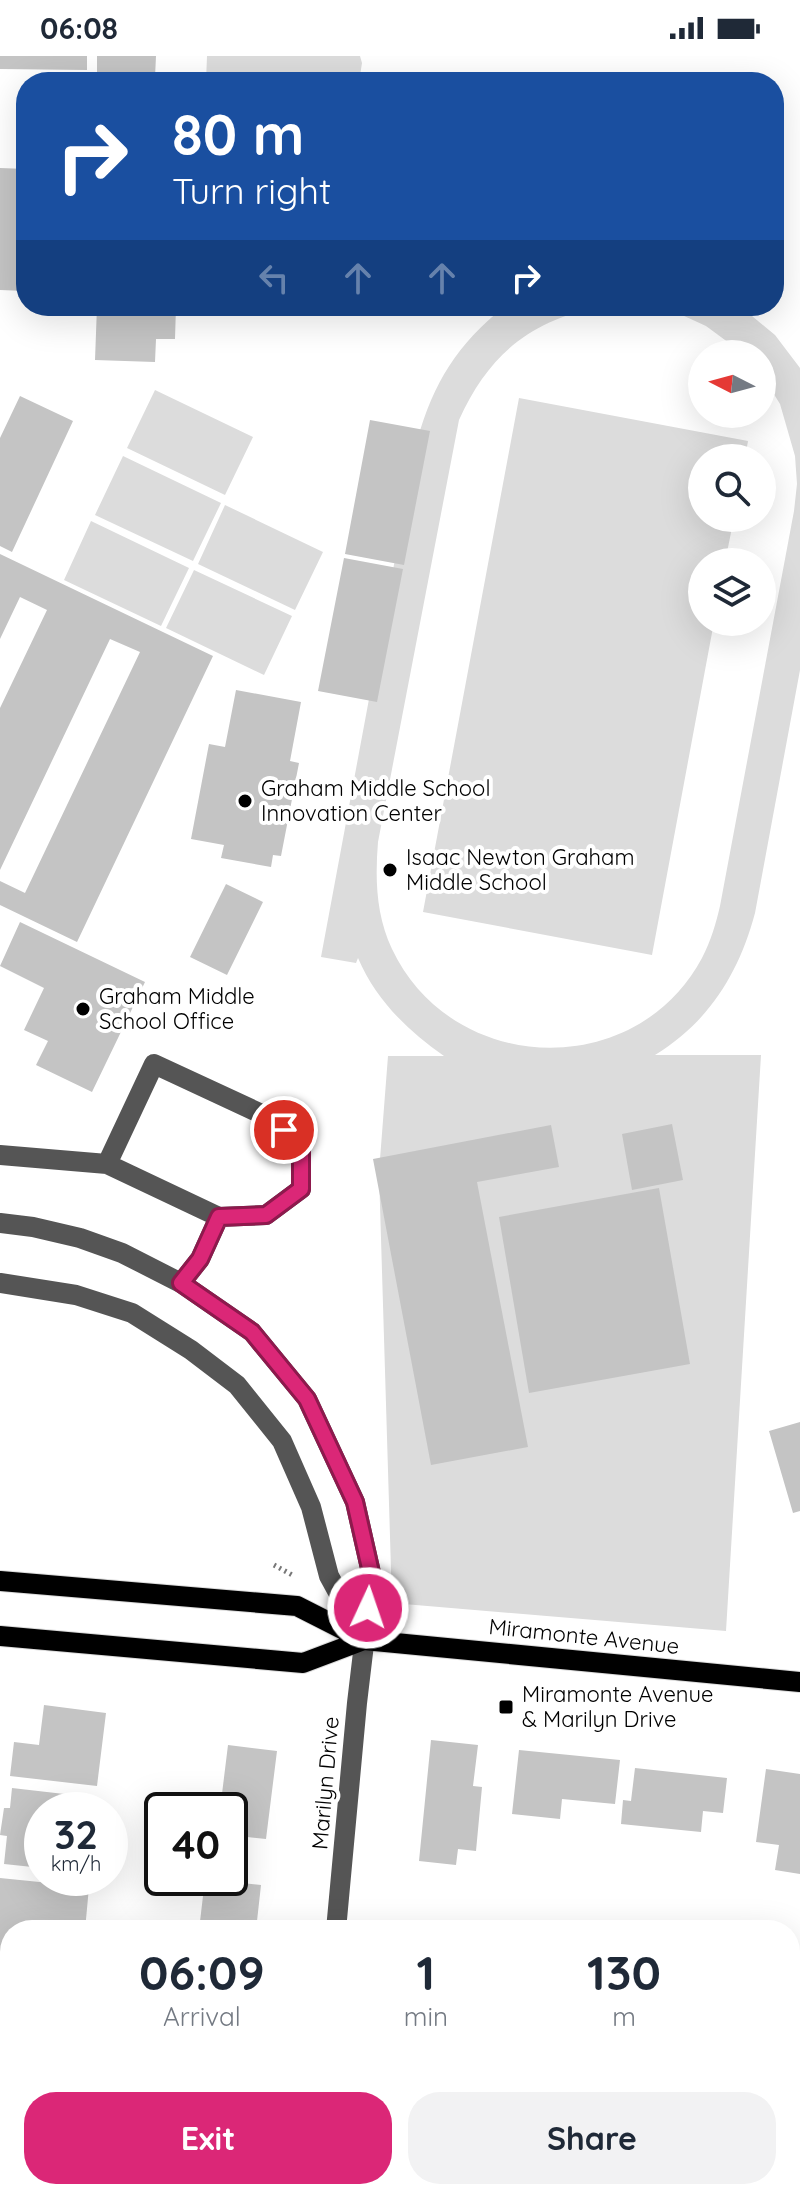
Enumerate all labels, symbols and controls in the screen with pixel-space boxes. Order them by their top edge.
text: 06:08 [40,9,118,47]
text: 80 m [172,99,304,169]
icon: right [40,104,144,208]
text: Turn right [172,168,331,213]
icon: left [252,256,296,300]
icon: ahead [336,256,380,300]
icon: ahead [420,256,464,300]
icon: right [504,256,548,300]
north arrow [688,340,776,428]
map controls [688,340,776,636]
button: search [688,444,776,532]
button: layers [688,548,776,636]
place label: Graham Middle School Innovation Center [261,774,490,827]
marker: Graham Middle School Innovation Center [236,792,254,810]
place label: Isaac Newton Graham Middle School [406,843,634,896]
marker: Isaac Newton Graham Middle School [381,861,399,879]
place label: Graham Middle School Office [99,982,255,1035]
marker: Graham Middle School Office [74,1000,92,1018]
pin [250,1096,318,1164]
icon: arrive [262,1108,306,1152]
position arrow [326,1566,410,1650]
street label: Miramonte Avenue [487,1612,681,1660]
place label: Miramonte Avenue & Marilyn Drive [522,1680,714,1733]
marker: Miramonte Avenue & Marilyn Drive [497,1698,515,1716]
street label: Marilyn Drive [305,1715,345,1851]
speed limit sign: 40 [144,1792,248,1896]
text: 32 [54,1809,98,1859]
text: km/h [51,1851,101,1876]
text: 06:09 [139,1942,265,2002]
text: 1 [417,1942,435,2002]
text: 130 [587,1942,661,2002]
text: Arrival [163,2000,241,2033]
text: min [404,2000,448,2033]
text: m [612,2000,636,2033]
button: Exit [24,2092,392,2184]
button: Share [408,2092,776,2184]

